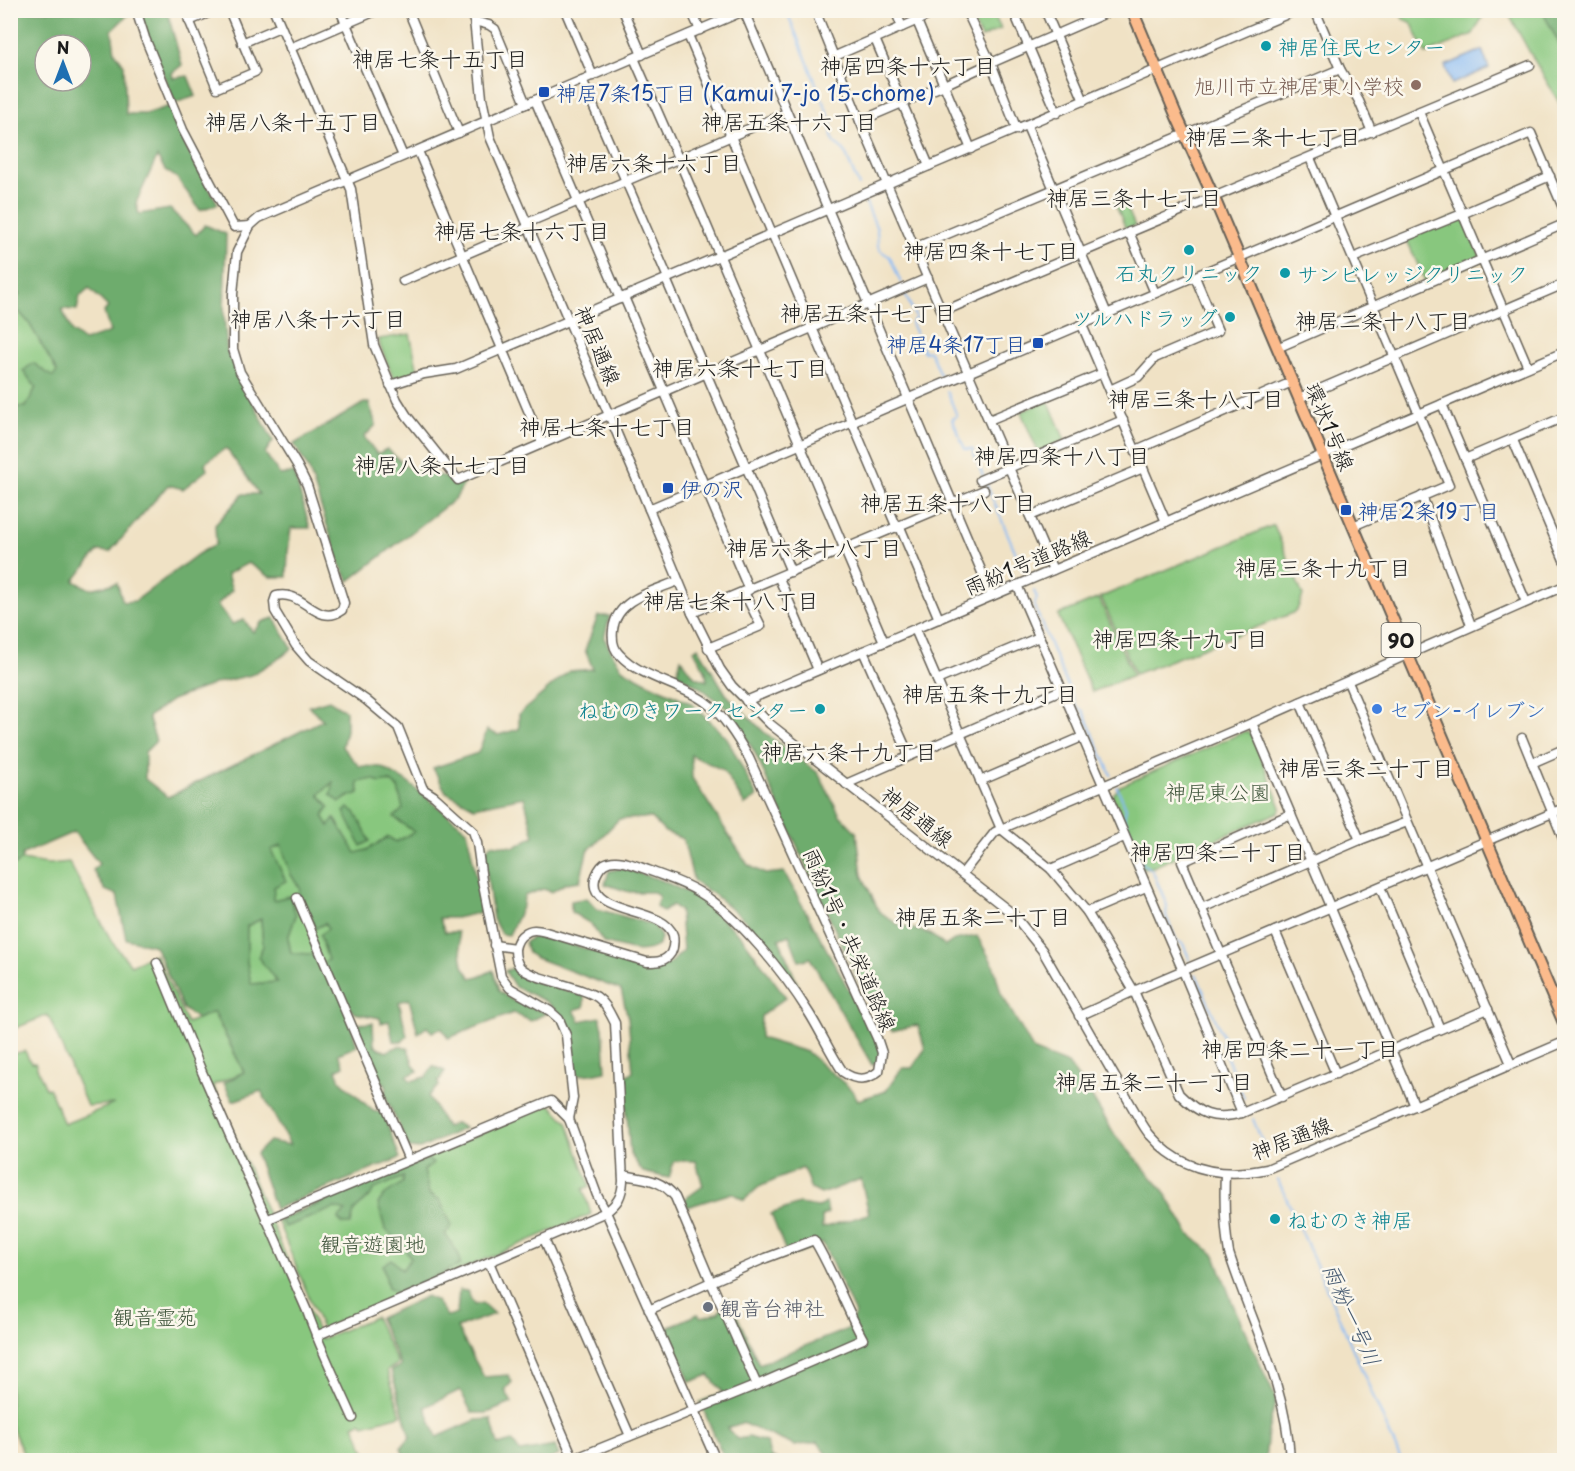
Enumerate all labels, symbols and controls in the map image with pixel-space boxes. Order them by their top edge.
place label: 神居住民センター [1278,30,1445,62]
north arrow [33,33,93,93]
text: N [57,35,69,59]
marker: 神居住民センター [1259,39,1273,53]
district label: 神居七条十五丁目 [352,41,528,74]
district label: 神居四条十六丁目 [820,48,996,81]
place label: 旭川市立神居東小学校 [1194,69,1404,101]
place label: 神居7条15丁目 (Kamui 7-jo 15-chome) [556,76,935,108]
marker: 旭川市立神居東小学校 [1409,78,1423,92]
marker: 神居7条15丁目 (Kamui 7-jo 15-chome) [537,85,551,99]
district label: 神居八条十五丁目 [205,104,381,137]
district label: 神居五条十六丁目 [701,104,877,137]
district label: 神居二条十七丁目 [1185,119,1361,152]
district label: 神居六条十六丁目 [566,145,742,178]
district label: 神居三条十七丁目 [1046,180,1222,213]
district label: 神居七条十六丁目 [434,213,610,246]
district label: 神居四条十七丁目 [903,233,1079,266]
marker: 石丸クリニック [1182,243,1196,257]
place label: 石丸クリニック [1116,256,1263,288]
place label: サンビレッジクリニック [1297,257,1528,289]
marker: サンビレッジクリニック [1278,266,1292,280]
district label: 神居五条十七丁目 [780,295,956,328]
street label: 神居通線 [568,300,630,390]
district label: 神居八条十六丁目 [230,301,406,334]
place label: ツルハドラッグ [1072,301,1218,333]
district label: 神居二条十八丁目 [1295,303,1471,336]
marker: ツルハドラッグ [1223,310,1237,324]
place label: 神居4条17丁目 [886,327,1026,359]
marker: 神居4条17丁目 [1031,336,1045,350]
district label: 神居六条十七丁目 [652,350,828,383]
street label: 環状1号線 [1298,377,1364,475]
district label: 神居三条十八丁目 [1108,381,1284,414]
district label: 神居七条十七丁目 [519,409,695,442]
district label: 神居四条十八丁目 [974,438,1150,471]
district label: 神居八条十七丁目 [354,447,530,480]
place label: 伊の沢 [680,472,743,504]
marker: 伊の沢 [661,481,675,495]
district label: 神居五条十八丁目 [860,485,1036,518]
place label: 神居2条19丁目 [1358,494,1500,526]
marker: 神居2条19丁目 [1339,503,1353,517]
street label: 雨紛1号道路線 [958,520,1096,602]
district label: 神居六条十八丁目 [726,530,902,563]
district label: 神居三条十九丁目 [1235,550,1411,583]
district label: 神居七条十八丁目 [643,583,819,616]
district label: 神居四条十九丁目 [1092,621,1268,654]
road number: 90 [1382,623,1420,657]
district label: 神居五条十九丁目 [902,676,1078,709]
place label: ねむのきワークセンター [578,693,808,725]
place label: セブン-イレブン [1389,693,1546,725]
marker: ねむのきワークセンター [813,702,827,716]
marker: セブン-イレブン [1370,702,1384,716]
district label: 神居六条十九丁目 [761,734,937,767]
district label: 神居三条二十丁目 [1278,750,1454,783]
park label: 神居東公園 [1166,775,1271,807]
street label: 神居通線 [875,778,961,854]
district label: 神居四条二十丁目 [1130,834,1306,867]
street label: 雨紛1号・共栄道路線 [796,842,906,1036]
district label: 神居五条二十丁目 [895,899,1071,932]
district label: 神居四条二十一丁目 [1201,1031,1399,1064]
district label: 神居五条二十一丁目 [1055,1064,1253,1097]
street label: 神居通線 [1246,1107,1336,1167]
place label: ねむのき神居 [1287,1203,1413,1235]
marker: ねむのき神居 [1268,1212,1282,1226]
park label: 観音遊園地 [321,1227,426,1259]
water label: 雨粉一号川 [1316,1257,1390,1371]
place label: 観音台神社 [720,1291,825,1323]
park label: 観音霊苑 [113,1300,197,1332]
marker: 観音台神社 [701,1300,715,1314]

